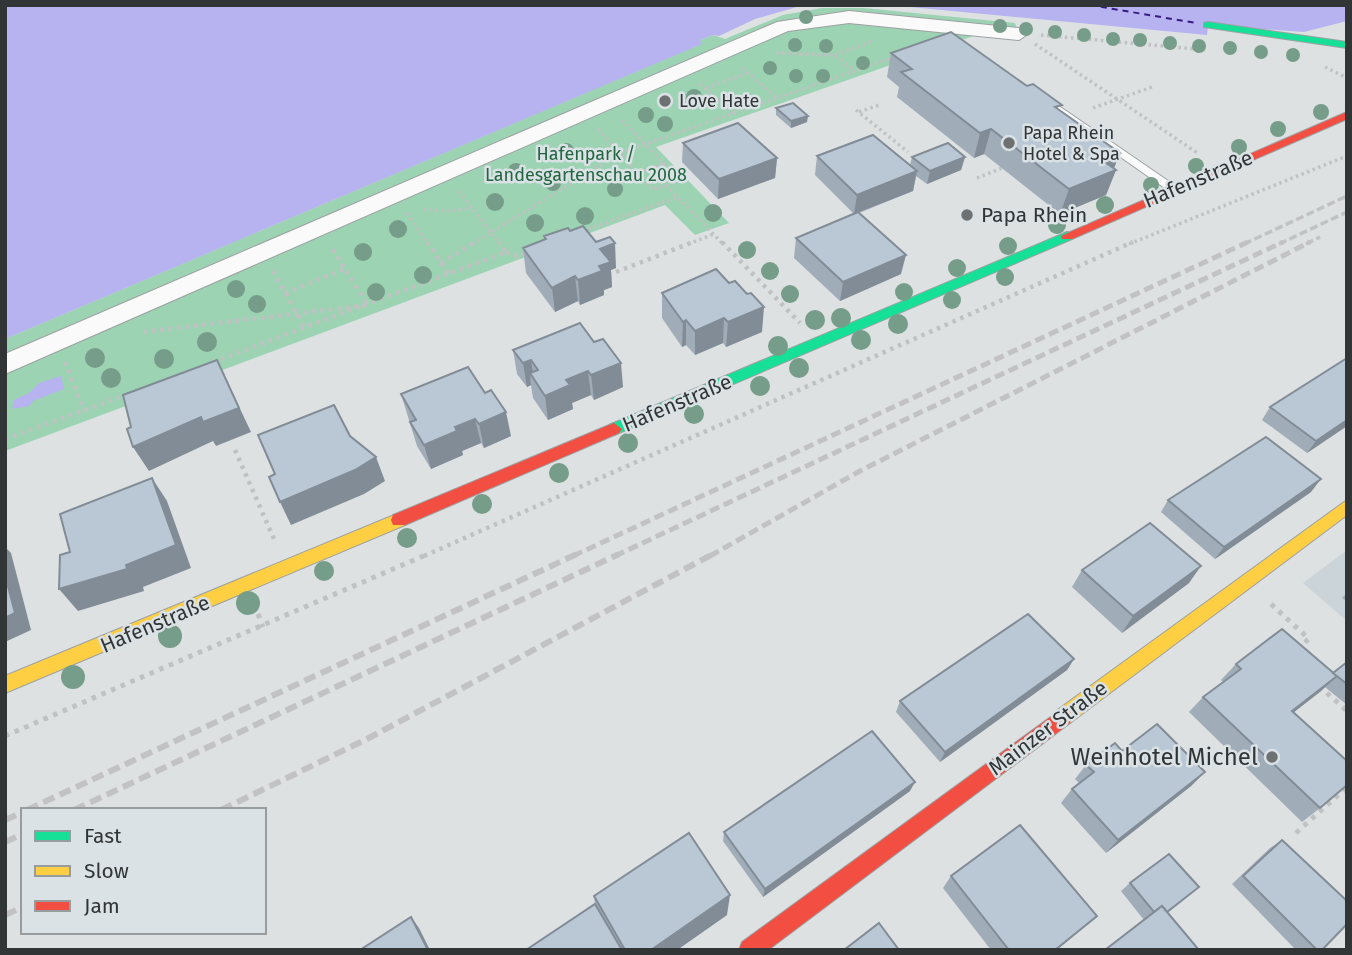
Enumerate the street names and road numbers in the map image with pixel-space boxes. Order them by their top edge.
street label: Hafenstraße [1139,144,1257,214]
street label: Hafenstraße [618,368,736,438]
street label: Hafenstraße [96,589,214,659]
street label: Mainzer Straße [984,675,1112,781]

